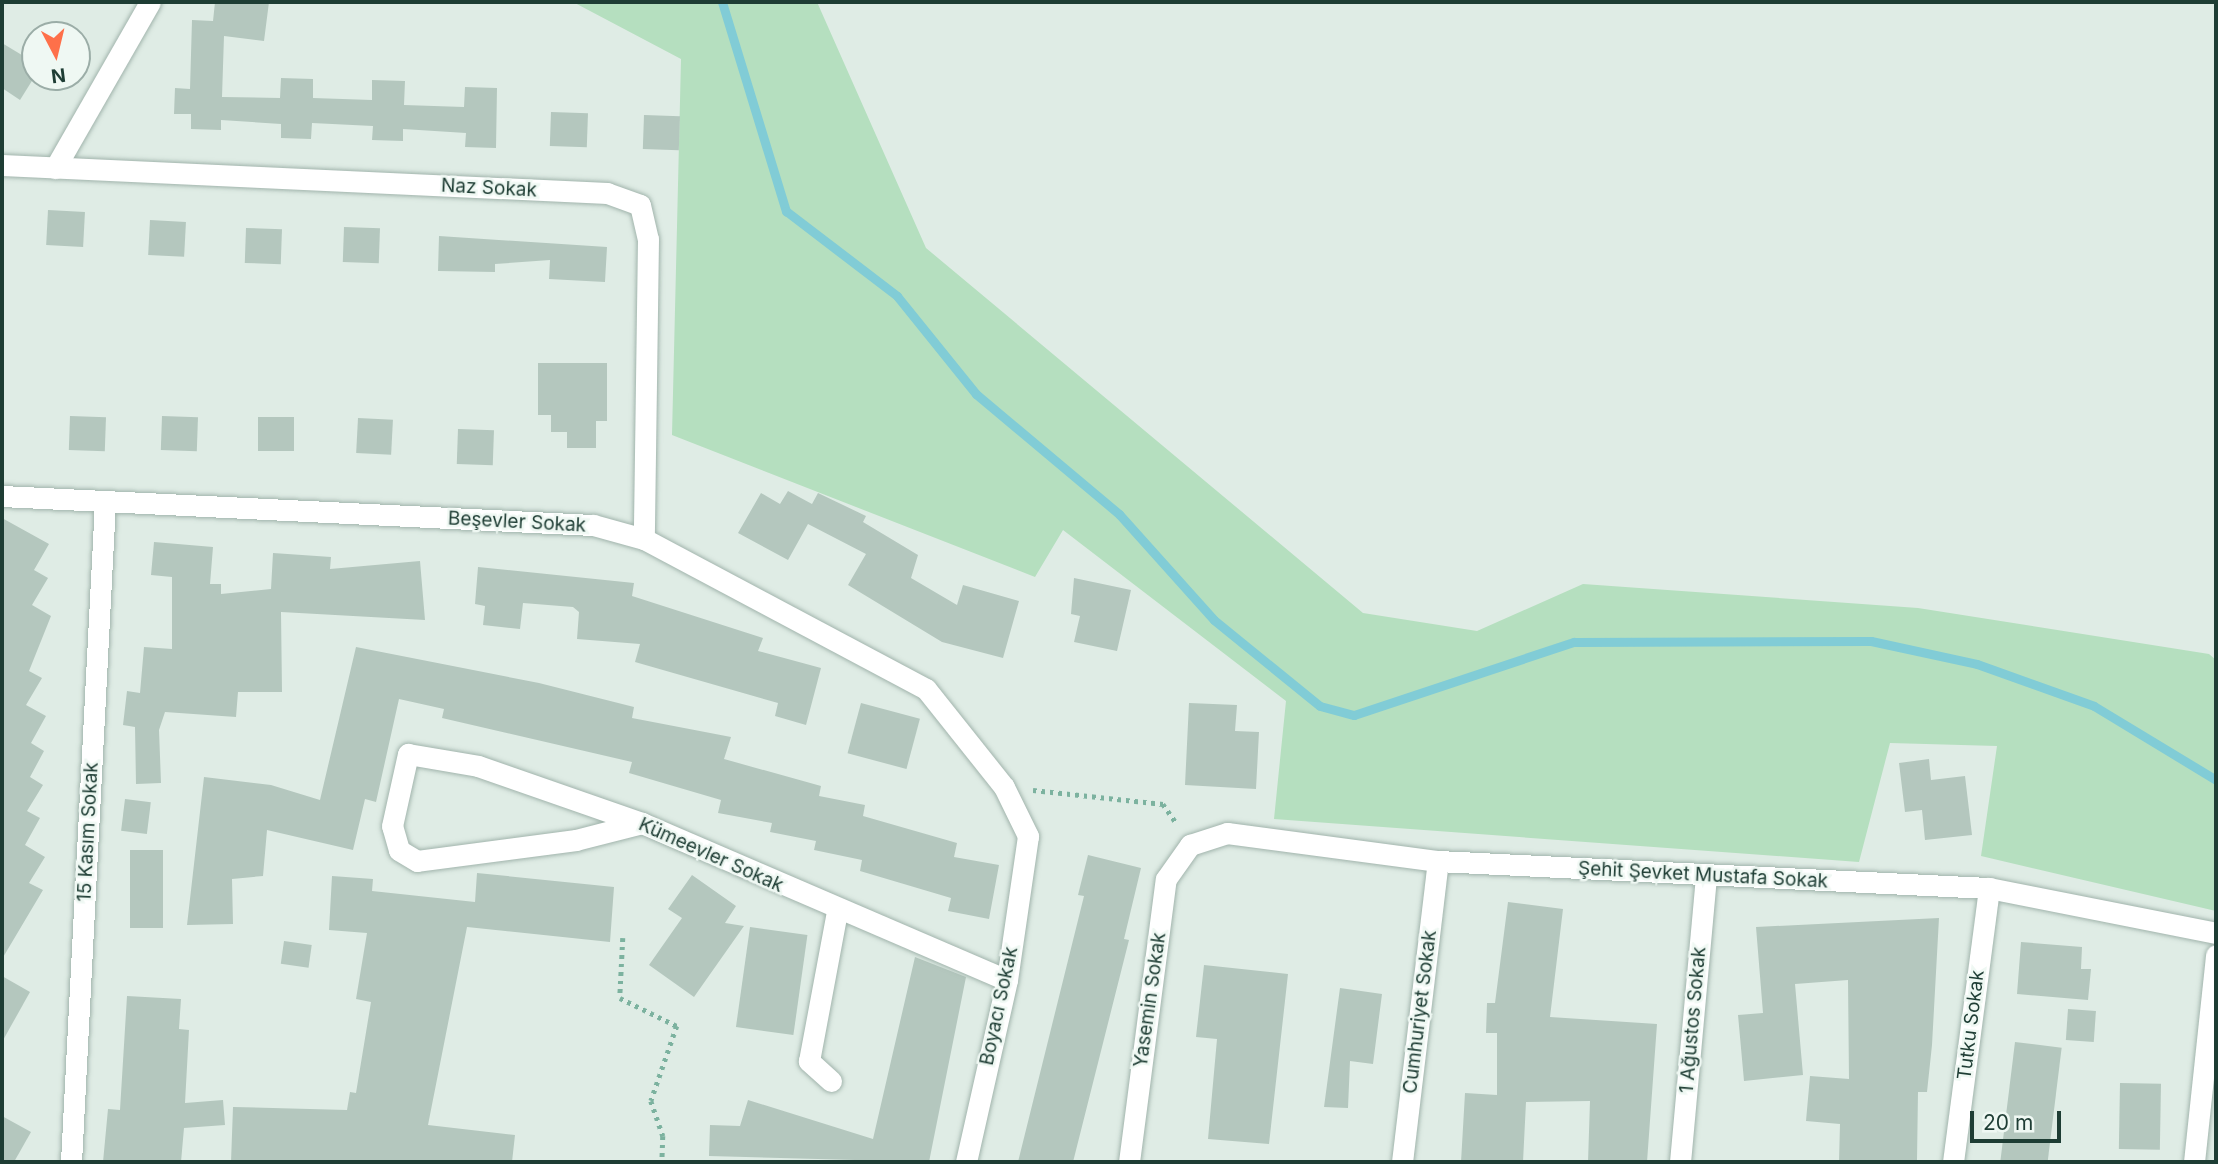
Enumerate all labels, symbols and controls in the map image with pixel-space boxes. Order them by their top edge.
north arrow [21,21,91,91]
text: N [50,63,67,88]
street label: Naz Sokak [441,174,537,202]
street label: Beşevler Sokak [447,507,587,537]
street label: 15 Kasım Sokak [73,762,103,902]
street label: Kümeevler Sokak [635,813,787,897]
street label: Şehit Şevket Mustafa Sokak [1577,857,1829,893]
street label: Cumhuriyet Sokak [1399,929,1441,1095]
street label: Yasemin Sokak [1129,931,1171,1069]
street label: Boyacı Sokak [975,945,1023,1067]
street label: 1 Ağustos Sokak [1675,946,1711,1094]
street label: Tutku Sokak [1953,969,1989,1081]
scale bar [1973,1098,2064,1142]
text: 20 m [1983,1110,2033,1135]

